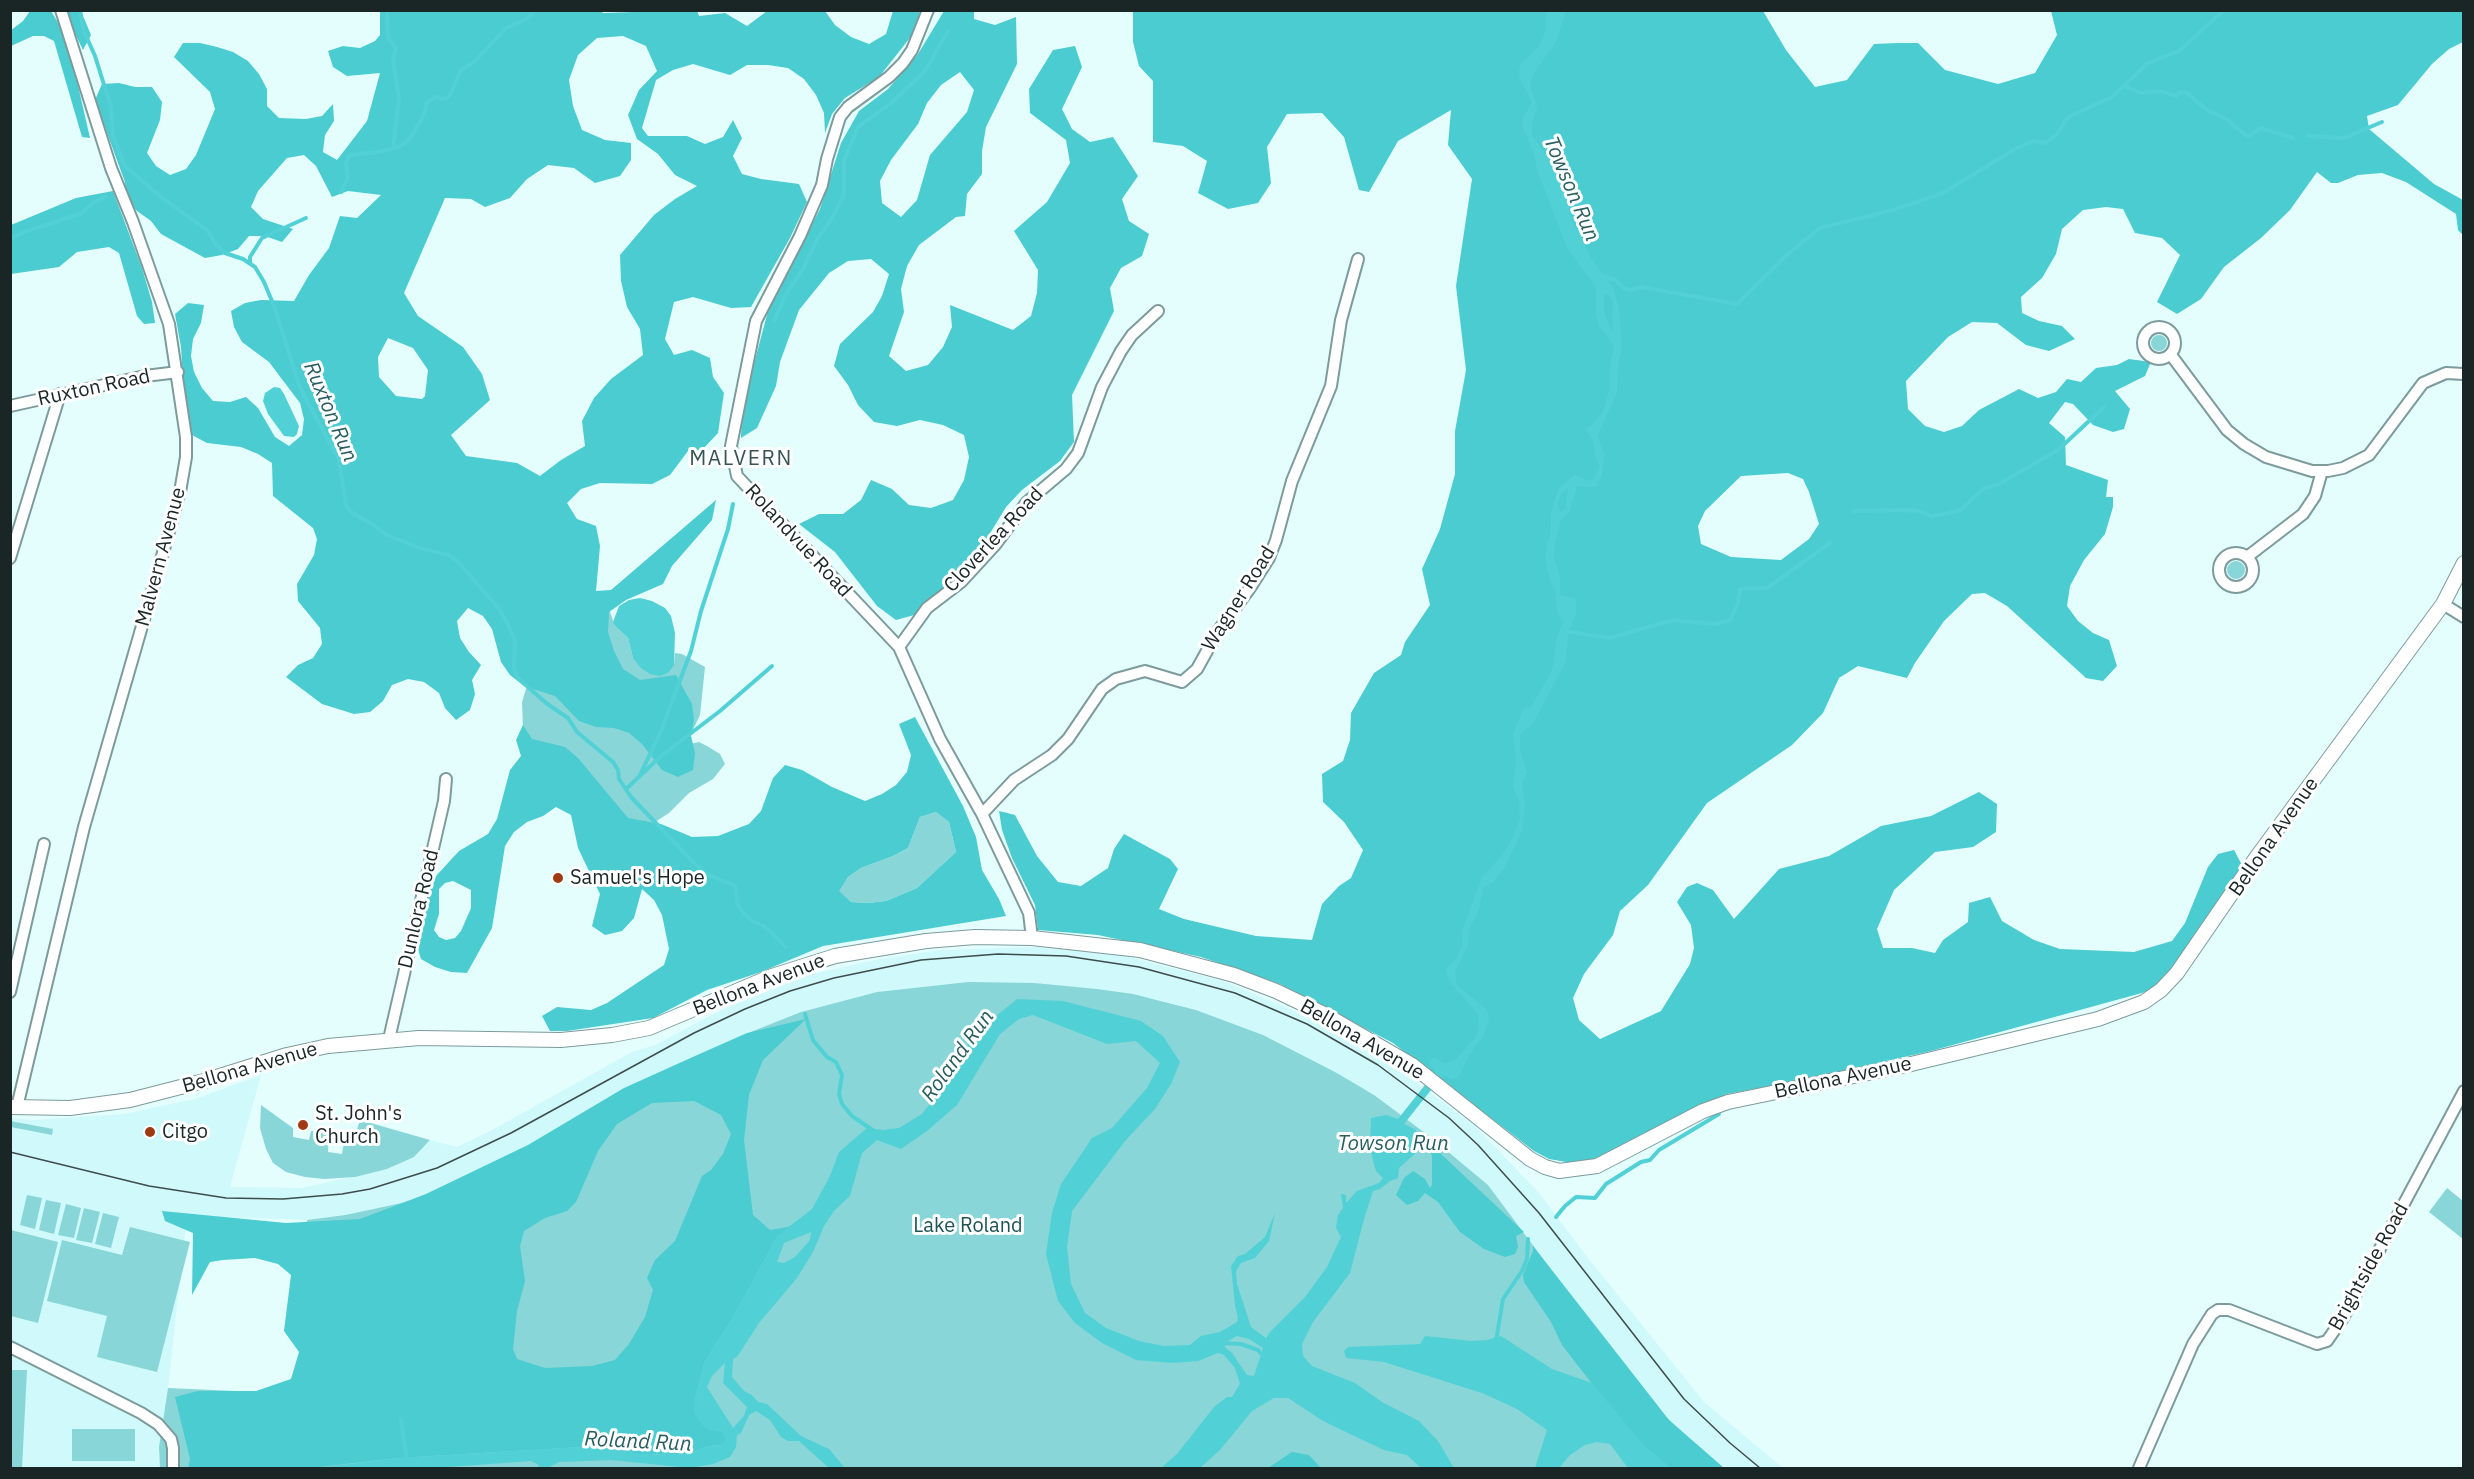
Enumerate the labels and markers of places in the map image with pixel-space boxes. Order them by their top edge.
place label: Samuel's Hope [570,866,705,890]
marker: Samuel's Hope [551,871,565,885]
place label: St. John's Church [315,1102,402,1149]
marker: St. John's Church [296,1118,310,1132]
place label: Citgo [162,1120,208,1144]
marker: Citgo [143,1125,157,1139]

